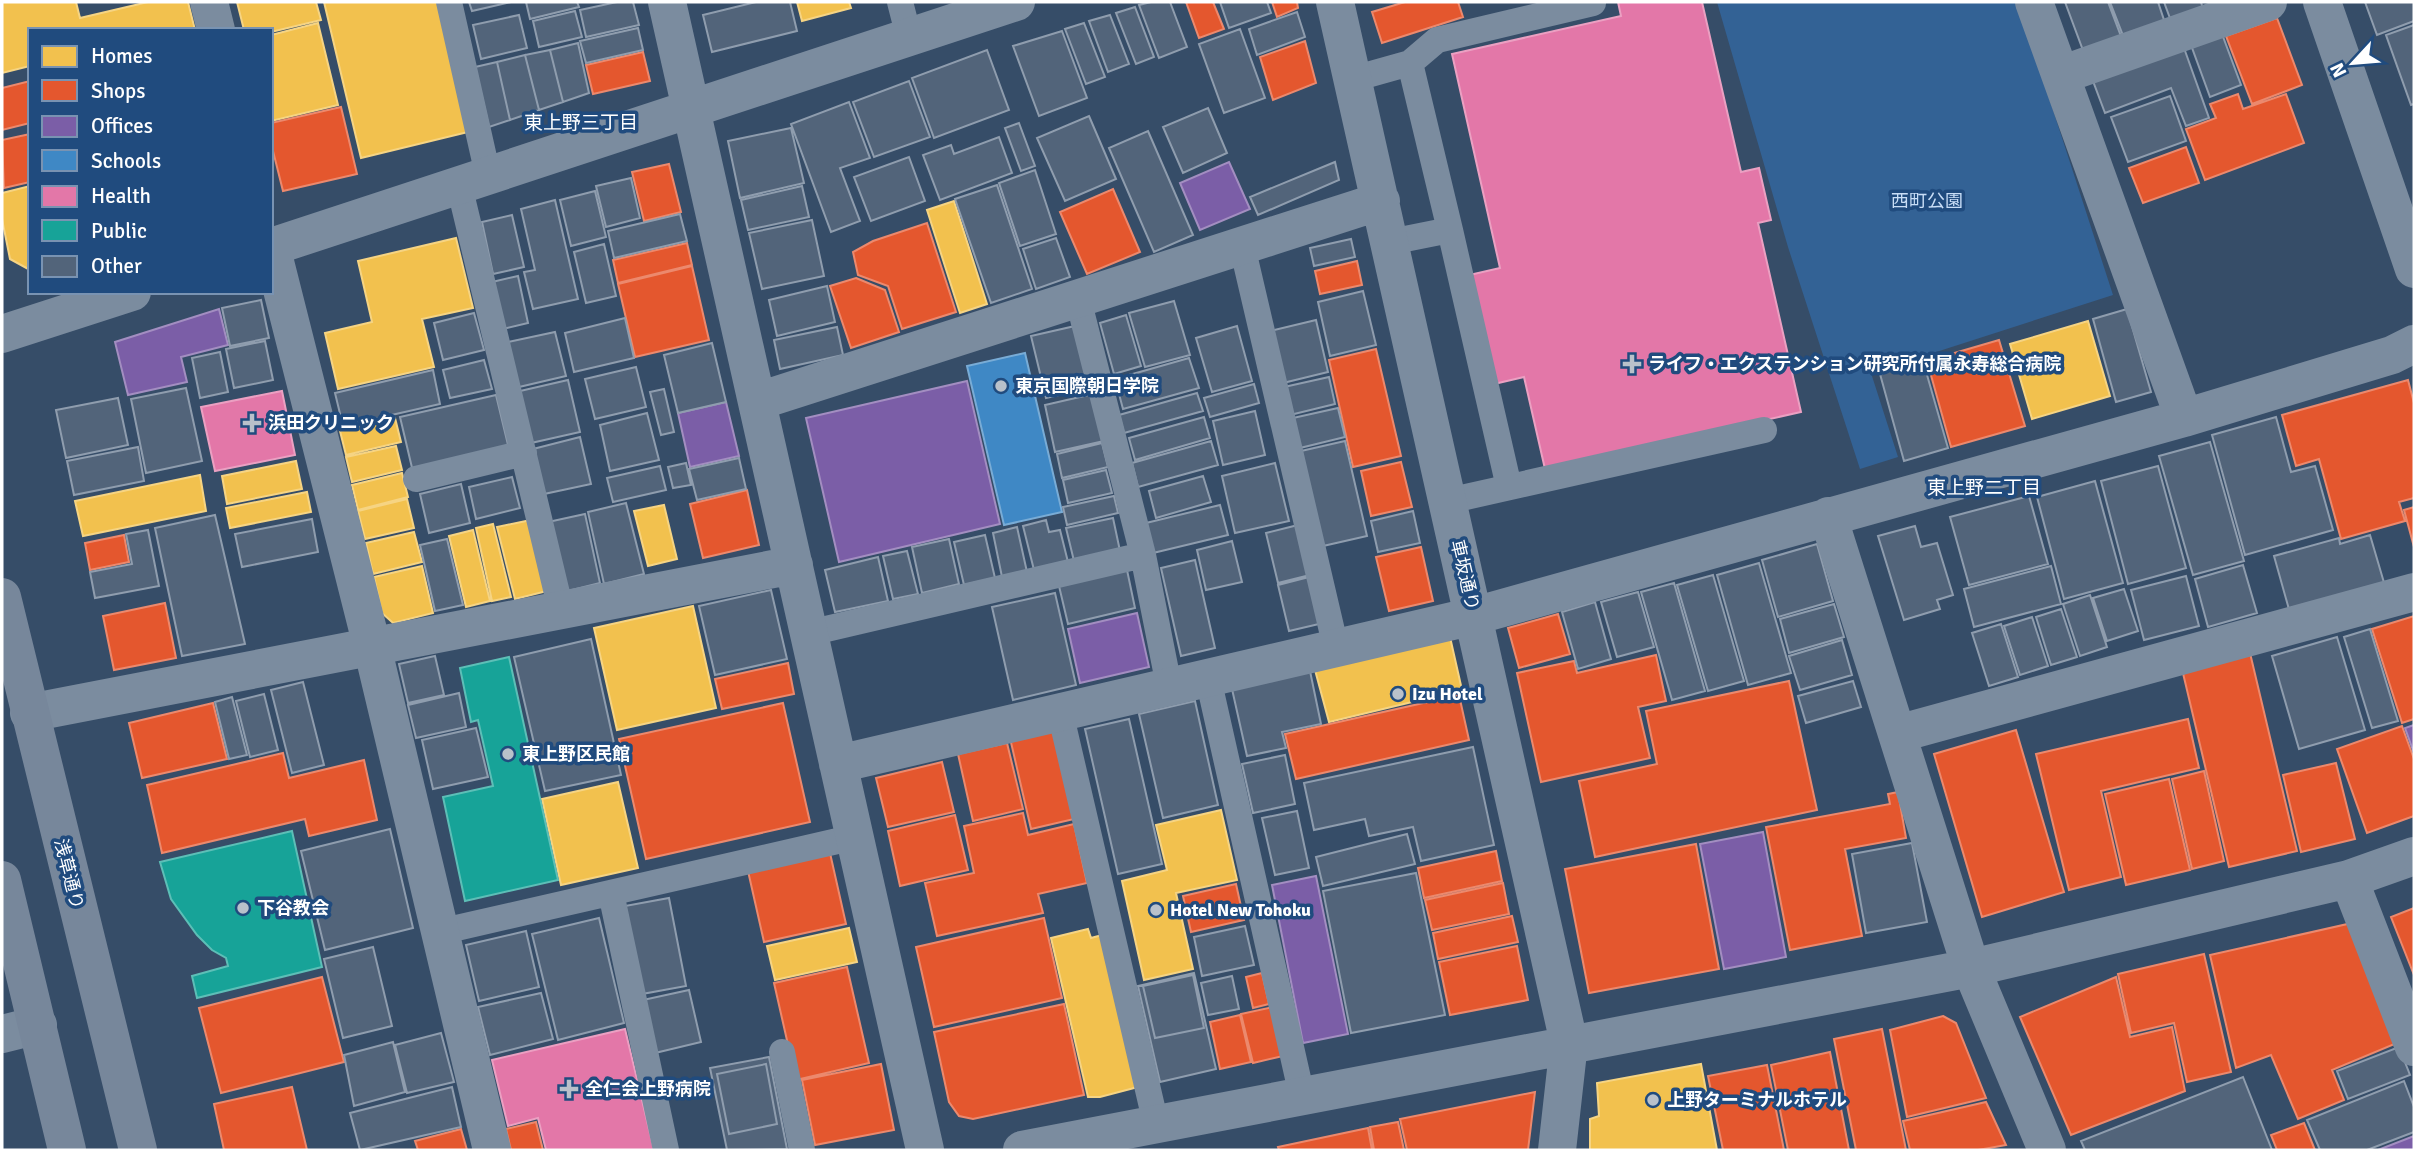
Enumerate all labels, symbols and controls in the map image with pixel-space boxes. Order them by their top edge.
legend [28,28,273,294]
north arrow [2318,28,2388,98]
text: Homes [91,43,153,69]
text: N [2325,59,2352,81]
text: Shops [91,78,145,104]
district label: 東上野三丁目 [524,111,638,135]
text: Offices [91,113,153,139]
text: Schools [91,148,161,174]
text: Health [91,183,151,209]
park label: 西町公園 [1891,190,1963,212]
text: Public [91,218,147,244]
text: Other [91,253,142,279]
place label: ライフ・エクステンション研究所付属永寿総合病院 [1648,353,2061,375]
marker: ライフ・エクステンション研究所付属永寿総合病院 [1622,354,1642,374]
place label: 東京国際朝日学院 [1015,375,1159,397]
marker: 東京国際朝日学院 [993,378,1009,394]
place label: 浜田クリニック [268,412,394,434]
marker: 浜田クリニック [242,413,262,433]
district label: 東上野二丁目 [1927,476,2041,500]
street label: 車坂通り [1446,537,1484,613]
place label: Izu Hotel [1412,683,1483,705]
marker: Izu Hotel [1390,686,1406,702]
place label: 東上野区民館 [522,743,630,765]
marker: 東上野区民館 [500,746,516,762]
street label: 浅草通り [50,836,88,912]
place label: 下谷教会 [257,897,329,919]
place label: Hotel New Tohoku [1170,899,1311,921]
marker: 下谷教会 [235,900,251,916]
marker: Hotel New Tohoku [1148,902,1164,918]
place label: 全仁会上野病院 [585,1078,711,1100]
marker: 全仁会上野病院 [559,1079,579,1099]
place label: 上野ターミナルホテル [1667,1089,1847,1111]
marker: 上野ターミナルホテル [1645,1092,1661,1108]

